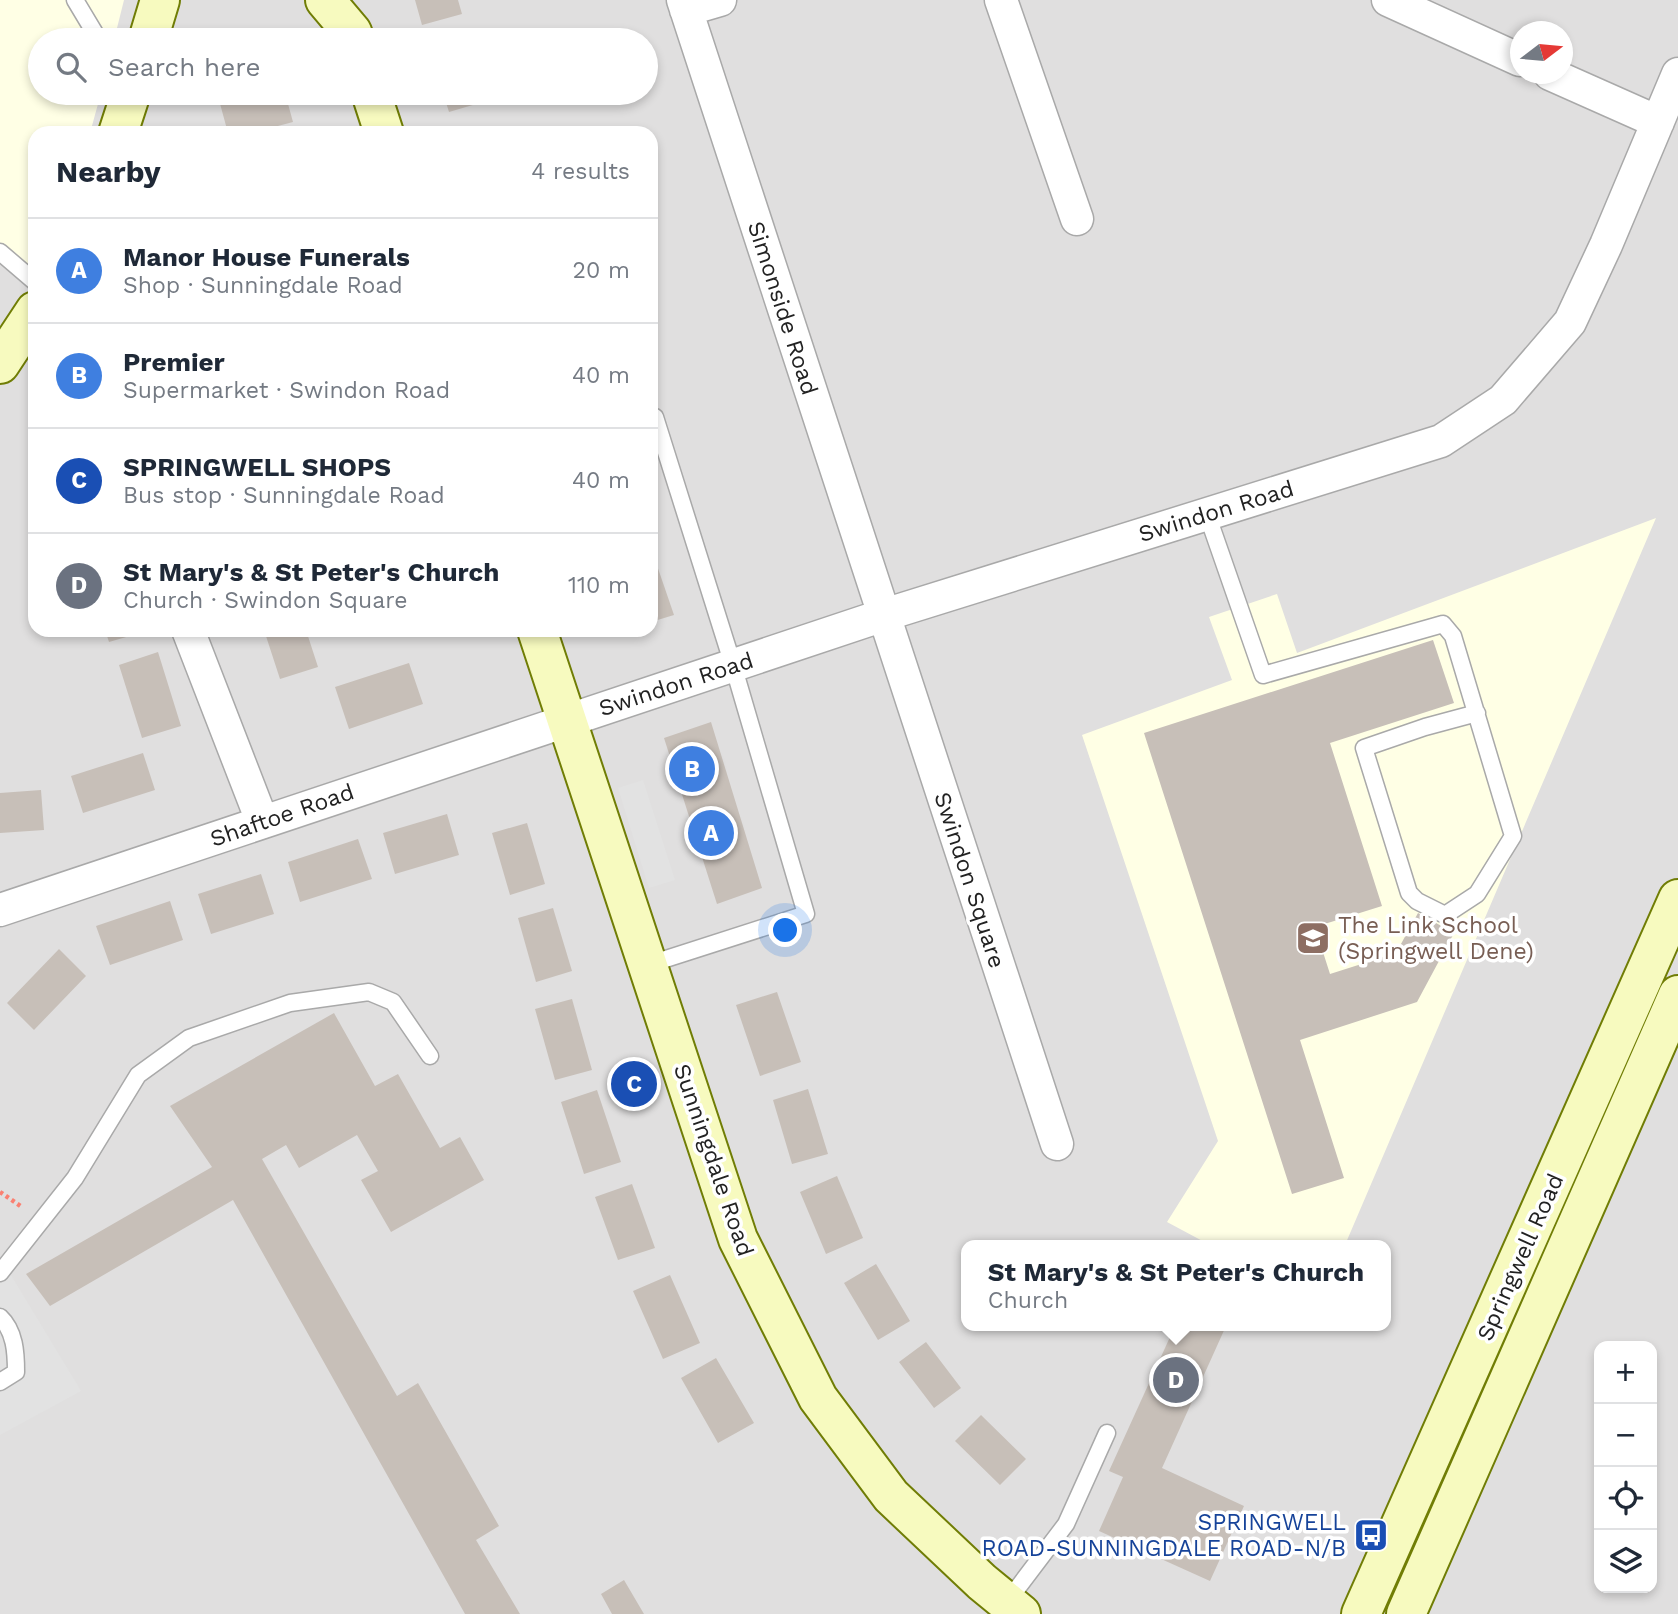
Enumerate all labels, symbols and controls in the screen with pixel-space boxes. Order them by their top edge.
north arrow [1510,21,1573,84]
search box [28,28,658,105]
icon: search [52,48,90,86]
text: Search here [108,52,260,82]
text: Nearby [56,154,161,189]
text: 4 results [531,158,630,185]
street label: Simonside Road [742,218,823,398]
text: Manor House Funerals [123,242,410,272]
text: A [71,257,87,284]
text: 20 m [573,257,630,284]
text: Shop · Sunningdale Road [123,272,403,299]
text: Premier [123,347,225,377]
text: B [71,362,87,389]
text: 40 m [572,362,630,389]
text: Supermarket · Swindon Road [123,377,450,404]
text: SPRINGWELL SHOPS [123,452,391,482]
text: C [71,467,87,494]
text: 40 m [572,467,630,494]
street label: Swindon Road [1135,475,1297,548]
text: Bus stop · Sunningdale Road [123,482,445,509]
text: St Mary's & St Peter's Church [123,557,499,587]
text: D [71,572,87,599]
text: 110 m [568,572,630,599]
text: Church · Swindon Square [123,587,408,614]
street label: Swindon Road [596,647,757,722]
pin: B [669,743,715,795]
street label: Shaftoe Road [207,778,358,853]
street label: Swindon Square [928,789,1011,971]
pin: A [688,807,734,859]
place label: The Link School (Springwell Dene) [1338,912,1534,965]
your location [768,913,802,947]
school or university icon: The Link School (Springwell Dene) [1294,919,1332,957]
pin: C [611,1058,657,1110]
street label: Sunningdale Road [668,1060,759,1260]
street label: Springwell Road [1471,1169,1569,1345]
popup [961,1240,1391,1331]
text: St Mary's & St Peter's Church [988,1257,1364,1287]
text: Church [988,1287,1068,1314]
map controls [1594,1341,1657,1593]
button: + [1594,1341,1657,1404]
pin: D [1153,1354,1199,1406]
button: − [1594,1404,1657,1467]
button: locate [1594,1467,1657,1530]
place label: SPRINGWELL ROAD-SUNNINGDALE ROAD-N/B [982,1509,1346,1562]
bus stop icon: SPRINGWELL ROAD-SUNNINGDALE ROAD-N/B [1352,1516,1390,1554]
button: layers [1594,1530,1657,1593]

